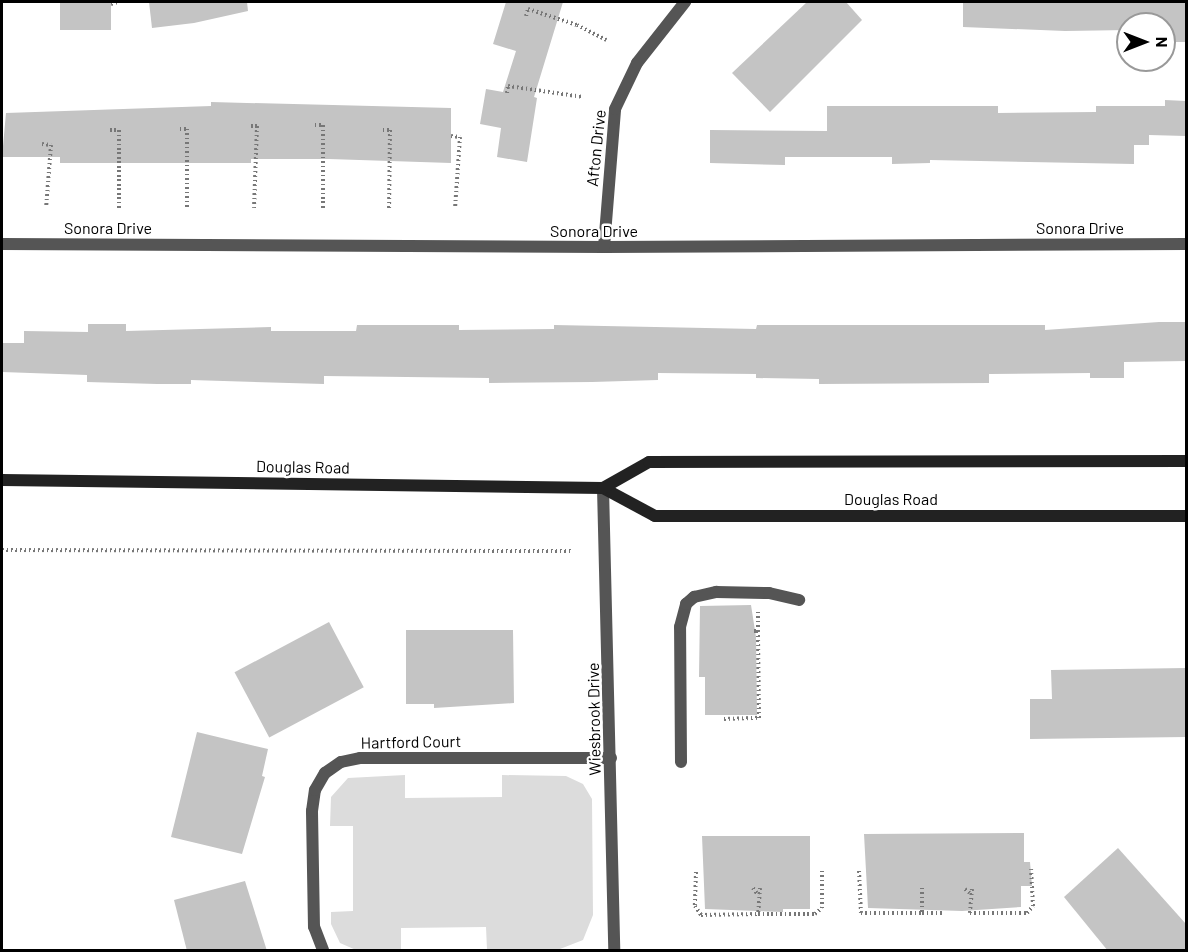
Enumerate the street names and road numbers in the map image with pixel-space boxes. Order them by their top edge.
street label: Afton Drive [582,109,610,187]
street label: Sonora Drive [64,218,152,238]
street label: Sonora Drive [1036,218,1124,238]
street label: Sonora Drive [550,221,638,241]
street label: Douglas Road [256,457,350,477]
street label: Douglas Road [844,489,938,509]
street label: Wiesbrook Drive [583,662,605,776]
street label: Hartford Court [360,732,462,752]

